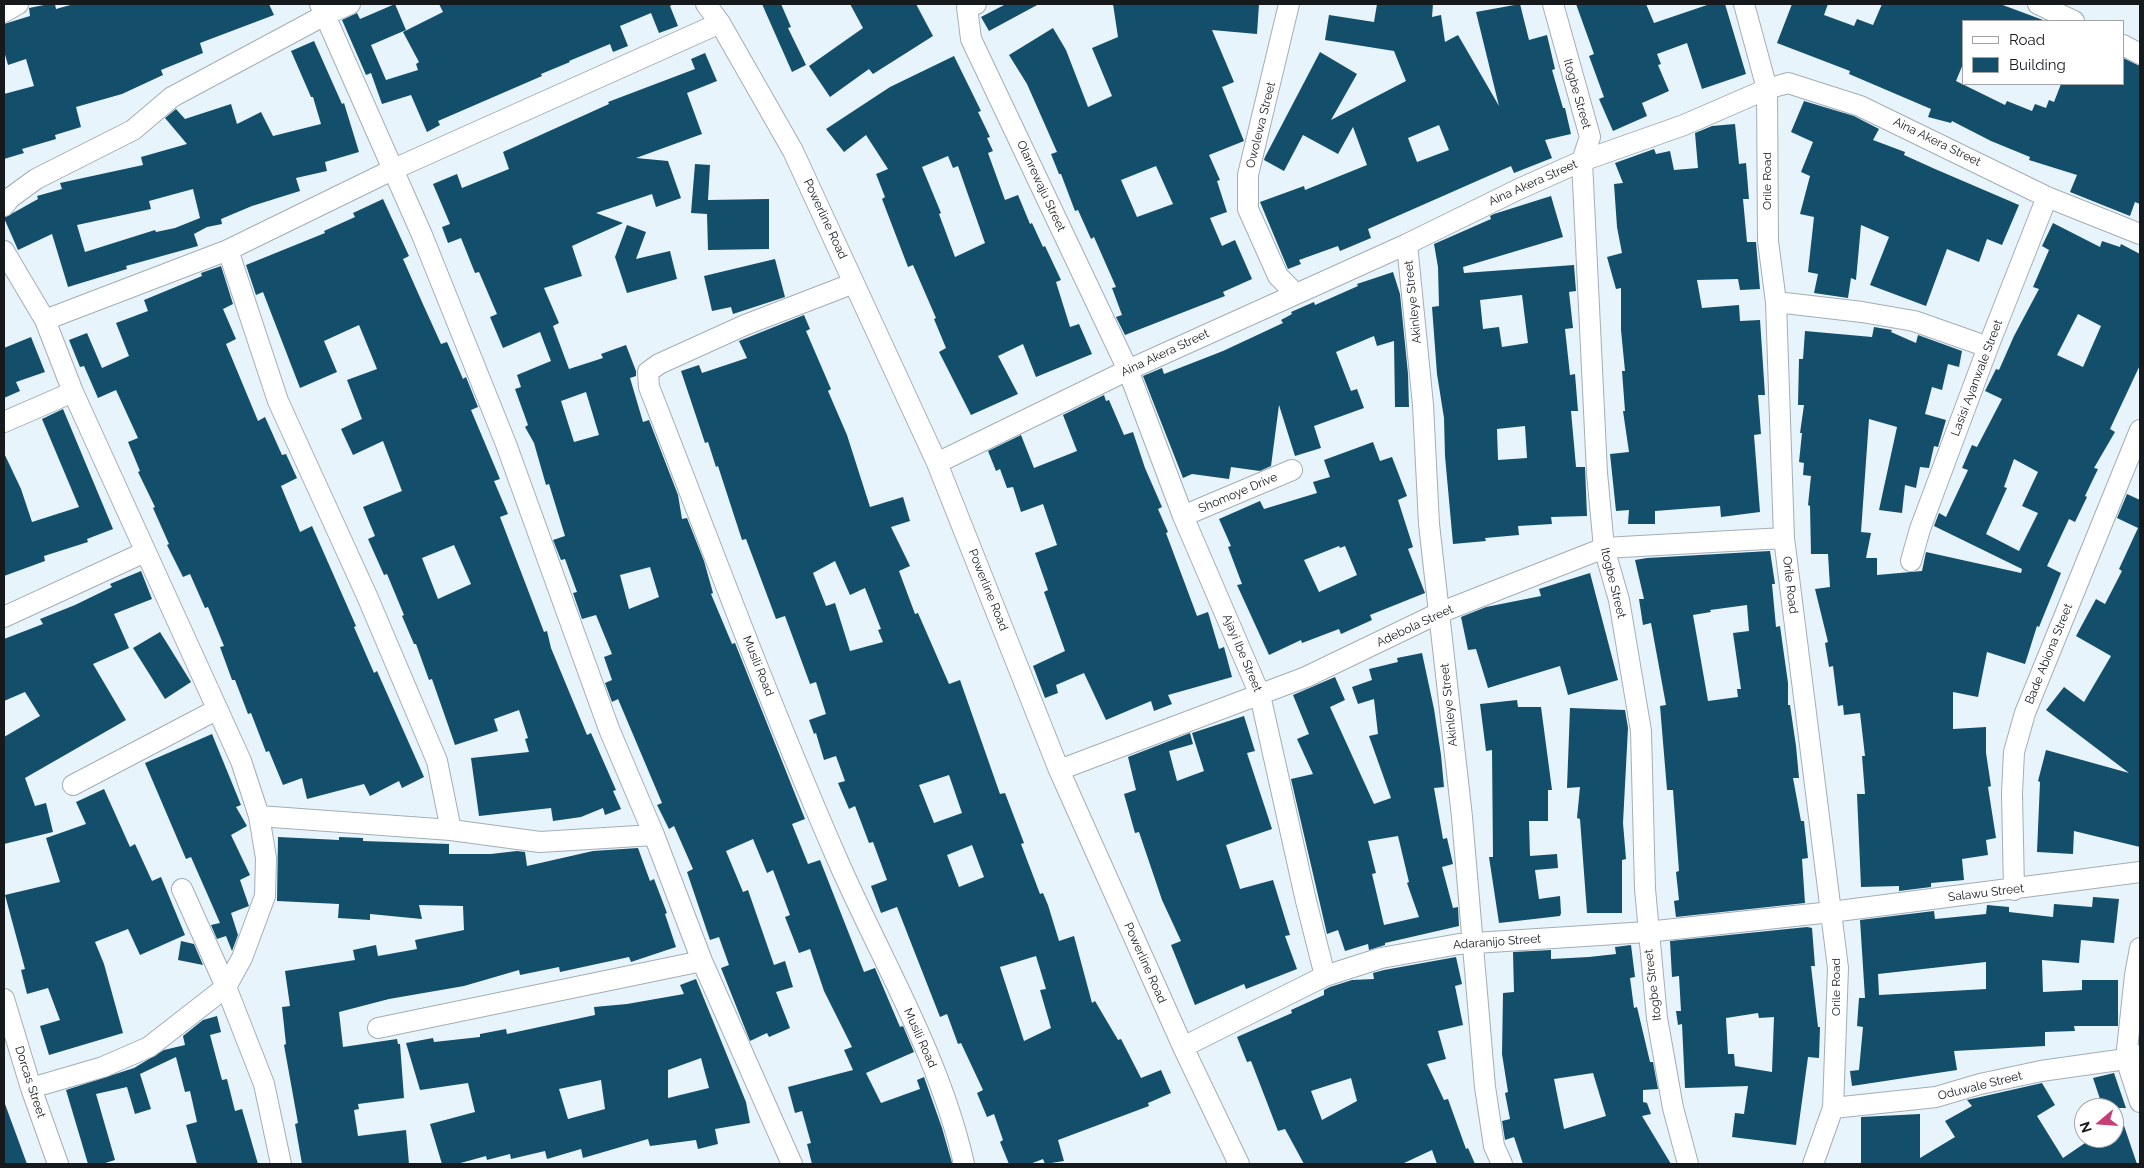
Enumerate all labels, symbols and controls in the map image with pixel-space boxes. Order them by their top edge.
legend [1962,20,2124,85]
text: Road [2009,31,2045,49]
text: Building [2009,56,2066,74]
street label: Itogbe Street [1560,57,1594,131]
street label: Owolewa Street [1243,80,1279,170]
street label: Aina Akera Street [1891,115,1983,169]
street label: Olanrewaju Street [1014,138,1068,234]
street label: Orile Road [1760,152,1774,210]
street label: Aina Akera Street [1486,157,1580,209]
street label: Powerline Road [800,177,850,261]
street label: Akinleye Street [1401,260,1425,344]
street label: Lasisi Ayanwale Street [1948,318,2006,438]
street label: Aina Akera Street [1119,326,1211,380]
street label: Shomoye Drive [1196,470,1280,516]
street label: Itogbe Street [1597,546,1629,620]
street label: Powerline Road [965,547,1011,633]
street label: Orile Road [1779,555,1801,615]
street label: Adebola Street [1374,602,1456,650]
street label: Bade Abiona Street [2022,602,2076,706]
street label: Ajayi Ibe Street [1219,612,1265,694]
street label: Musili Road [739,634,777,698]
street label: Akinleye Street [1437,663,1461,747]
street label: Salawu Street [1947,881,2025,905]
street label: Powerline Road [1121,920,1169,1006]
street label: Adaranijo Street [1452,932,1542,952]
street label: Itogbe Street [1641,948,1665,1022]
street label: Orile Road [1829,958,1843,1016]
street label: Musili Road [900,1006,940,1070]
street label: Dorcas Street [12,1044,48,1120]
street label: Oduwale Street [1936,1069,2024,1103]
north arrow [2074,1098,2124,1148]
text: N [2076,1120,2095,1135]

